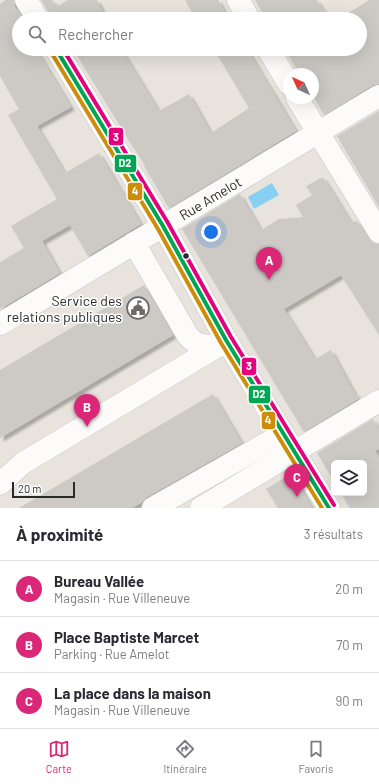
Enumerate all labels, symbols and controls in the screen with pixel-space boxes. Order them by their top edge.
search box [12,12,367,56]
icon: search [26,23,48,45]
text: Rechercher [58,25,134,43]
north arrow [283,68,319,104]
line badge: 3 [108,127,124,146]
text: 3 [113,130,119,143]
line badge: D2 [114,154,137,173]
text: D2 [119,156,131,169]
street label: Rue Amelot [176,172,244,223]
line badge: 4 [127,182,143,201]
text: 4 [132,184,139,197]
your location [201,222,221,242]
pin: A [256,247,282,280]
unlabelled marker [181,251,191,261]
place label: Service des relations publiques [7,292,122,325]
public building icon: Service des relations publiques [125,295,151,321]
line badge: 3 [241,357,257,376]
text: 3 [246,359,252,372]
line badge: D2 [248,385,271,404]
text: D2 [253,387,265,400]
pin: B [74,394,100,427]
line badge: 4 [261,411,276,430]
text: 4 [265,413,272,426]
map controls [331,460,367,496]
button: layers [331,460,367,496]
pin: C [284,464,310,497]
scale bar [12,480,75,499]
text: 20 m [18,482,41,495]
text: À proximité [16,524,103,544]
text: 3 résultats [304,526,363,542]
text: Bureau Vallée [54,572,144,590]
text: A [25,581,33,597]
text: 20 m [335,581,363,597]
text: Magasin · Rue Villeneuve [54,590,190,606]
text: Place Baptiste Marcet [54,628,199,646]
text: B [25,637,33,653]
text: 70 m [336,637,363,653]
text: Parking · Rue Amelot [54,646,169,662]
text: La place dans la maison [54,684,211,702]
text: C [25,693,33,709]
text: 90 m [336,693,363,709]
text: Magasin · Rue Villeneuve [54,702,190,718]
tab: Carte [46,738,72,775]
tab: Itinéraire [163,738,207,775]
tab: Favoris [299,738,333,775]

